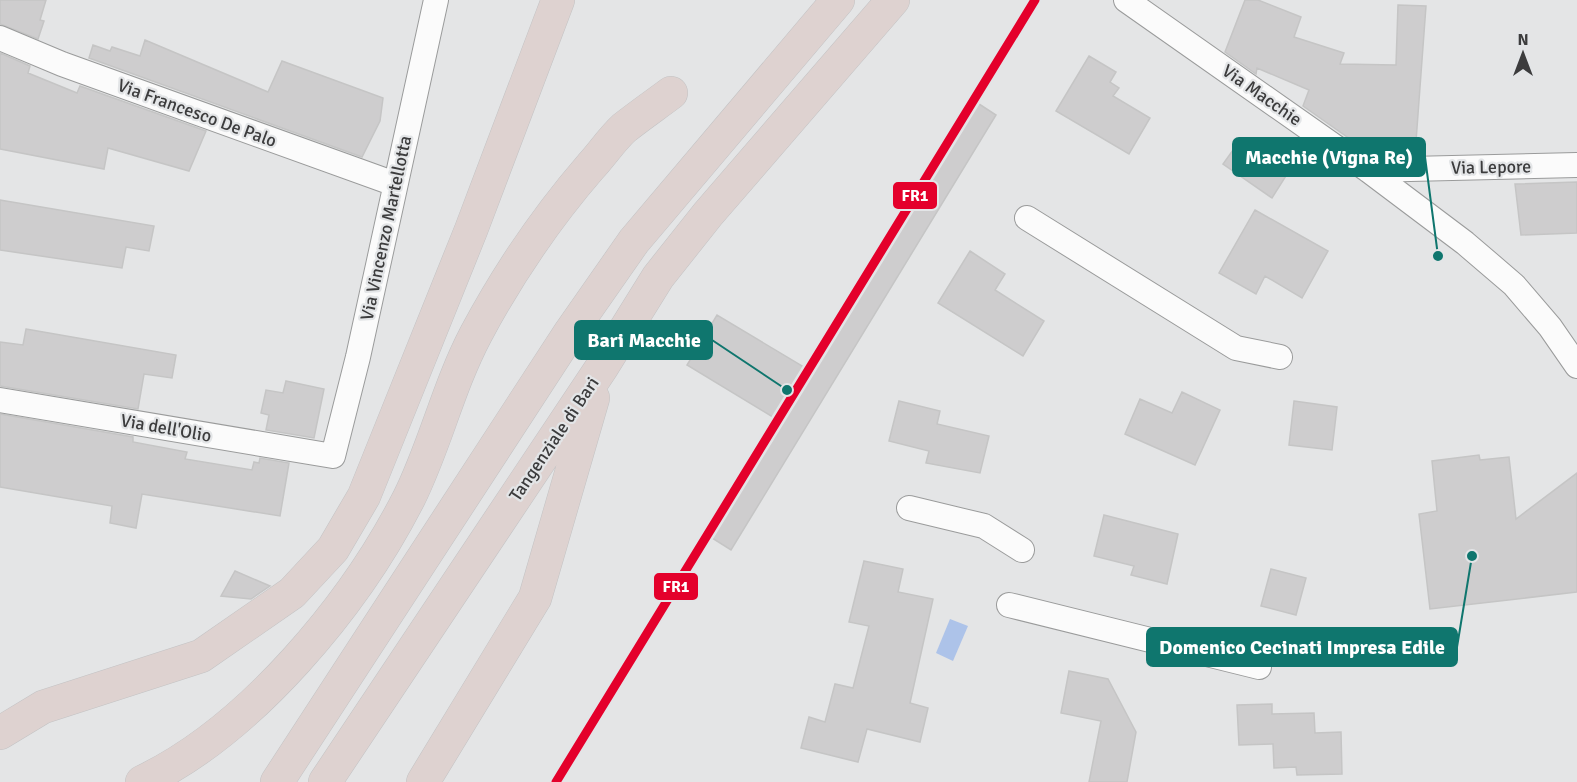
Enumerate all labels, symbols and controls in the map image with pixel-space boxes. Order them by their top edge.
north arrow [1493,24,1553,84]
text: N [1517,30,1529,50]
street label: Via Macchie [1218,59,1306,131]
street label: Via Francesco De Palo [114,74,280,152]
street label: Via Vincenzo Martellotta [356,133,416,323]
callout: Macchie (Vigna Re) [1233,138,1425,176]
text: Macchie (Vigna Re) [1245,145,1413,170]
street label: Via Lepore [1451,155,1531,179]
line badge: FR1 [892,181,938,210]
text: FR1 [901,186,929,206]
callout: Bari Macchie [575,321,712,359]
text: Bari Macchie [587,328,701,353]
street label: Tangenziale di Bari [504,373,604,505]
street label: Via dell'Olio [119,409,213,447]
line badge: FR1 [653,572,699,601]
text: FR1 [662,577,690,597]
callout: Domenico Cecinati Impresa Edile [1147,628,1457,666]
text: Domenico Cecinati Impresa Edile [1159,635,1445,660]

